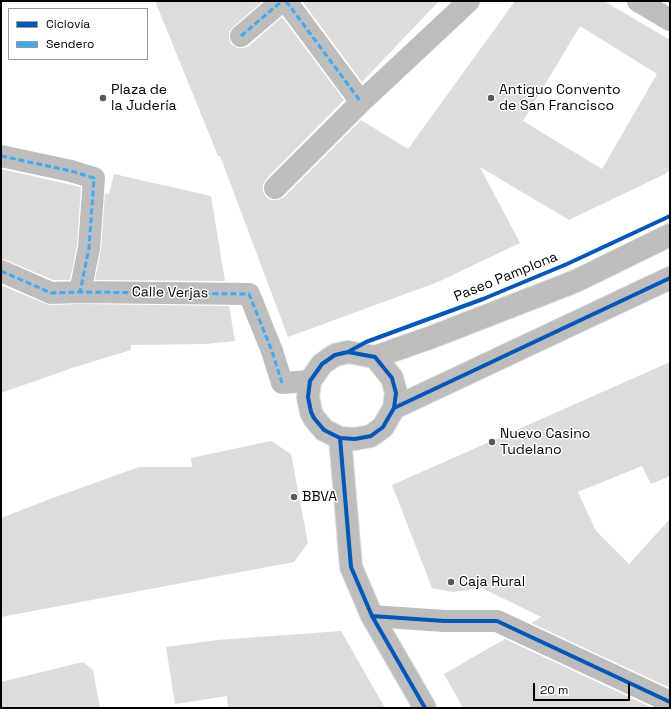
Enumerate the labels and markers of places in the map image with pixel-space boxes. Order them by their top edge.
place label: Plaza de la Judería [111,82,177,114]
place label: Antiguo Convento de San Francisco [499,82,621,114]
marker: Plaza de la Judería [98,93,108,103]
marker: Antiguo Convento de San Francisco [486,93,496,103]
place label: Nuevo Casino Tudelano [500,426,590,458]
marker: Nuevo Casino Tudelano [487,437,497,447]
place label: BBVA [302,489,337,505]
marker: BBVA [289,492,299,502]
place label: Caja Rural [459,574,525,590]
marker: Caja Rural [446,577,456,587]

